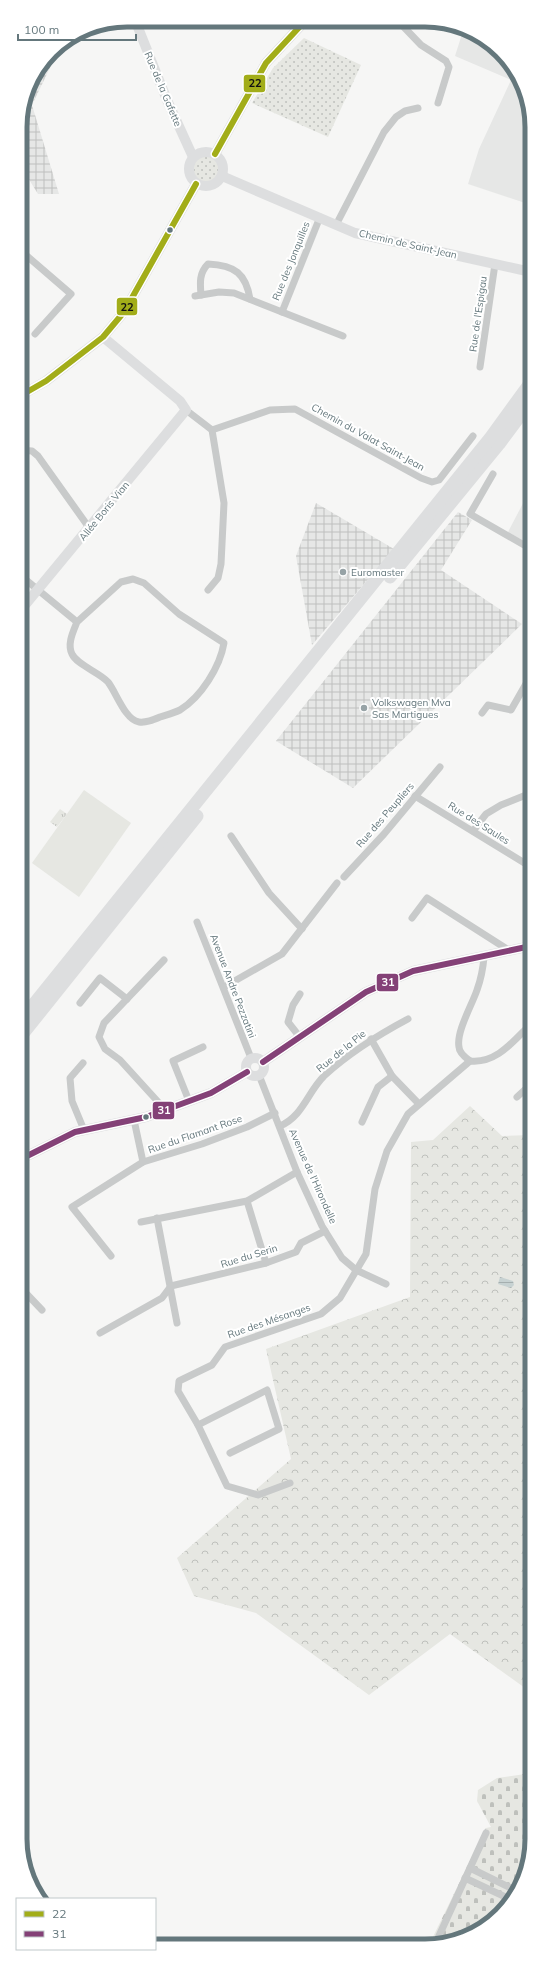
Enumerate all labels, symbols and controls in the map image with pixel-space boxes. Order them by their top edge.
scale bar [18,16,136,42]
text: 100 m [24,22,59,37]
street label: Rue de la Gafette [141,50,185,128]
line badge: 22 [243,74,266,93]
text: 22 [248,76,262,90]
street label: Rue des Jonquilles [269,220,313,302]
unlabelled marker [165,225,175,235]
street label: Chemin de Saint-Jean [358,226,458,262]
street label: Rue de l'Espigau [466,275,490,353]
line badge: 22 [116,297,138,316]
text: 22 [120,300,134,314]
street label: Chemin du Valat Saint-Jean [309,400,427,474]
street label: Allée Boris Vian [76,478,132,543]
place label: Euromaster [351,566,405,579]
marker: Euromaster [338,567,348,577]
place label: Volkswagen Mva Sas Martigues [372,696,451,721]
marker: Volkswagen Mva Sas Martigues [359,703,369,713]
street label: Rue des Peupliers [353,780,417,850]
street label: Rue des Saules [446,799,512,847]
street label: Avenue Andre Pezzatini [207,932,259,1040]
line badge: 31 [376,973,399,992]
text: 31 [381,975,395,989]
street label: Rue de la Pie [314,1027,368,1075]
line badge: 31 [152,1101,175,1120]
text: 31 [157,1103,171,1117]
unlabelled marker [141,1112,151,1122]
street label: Rue du Flamant Rose [146,1112,244,1156]
street label: Avenue de l'Hirondelle [286,1126,340,1226]
street label: Rue du Serin [219,1241,279,1271]
street label: Rue des Mésanges [226,1301,312,1341]
legend [16,1898,156,1950]
text: 22 [52,1906,66,1921]
text: 31 [52,1926,66,1941]

